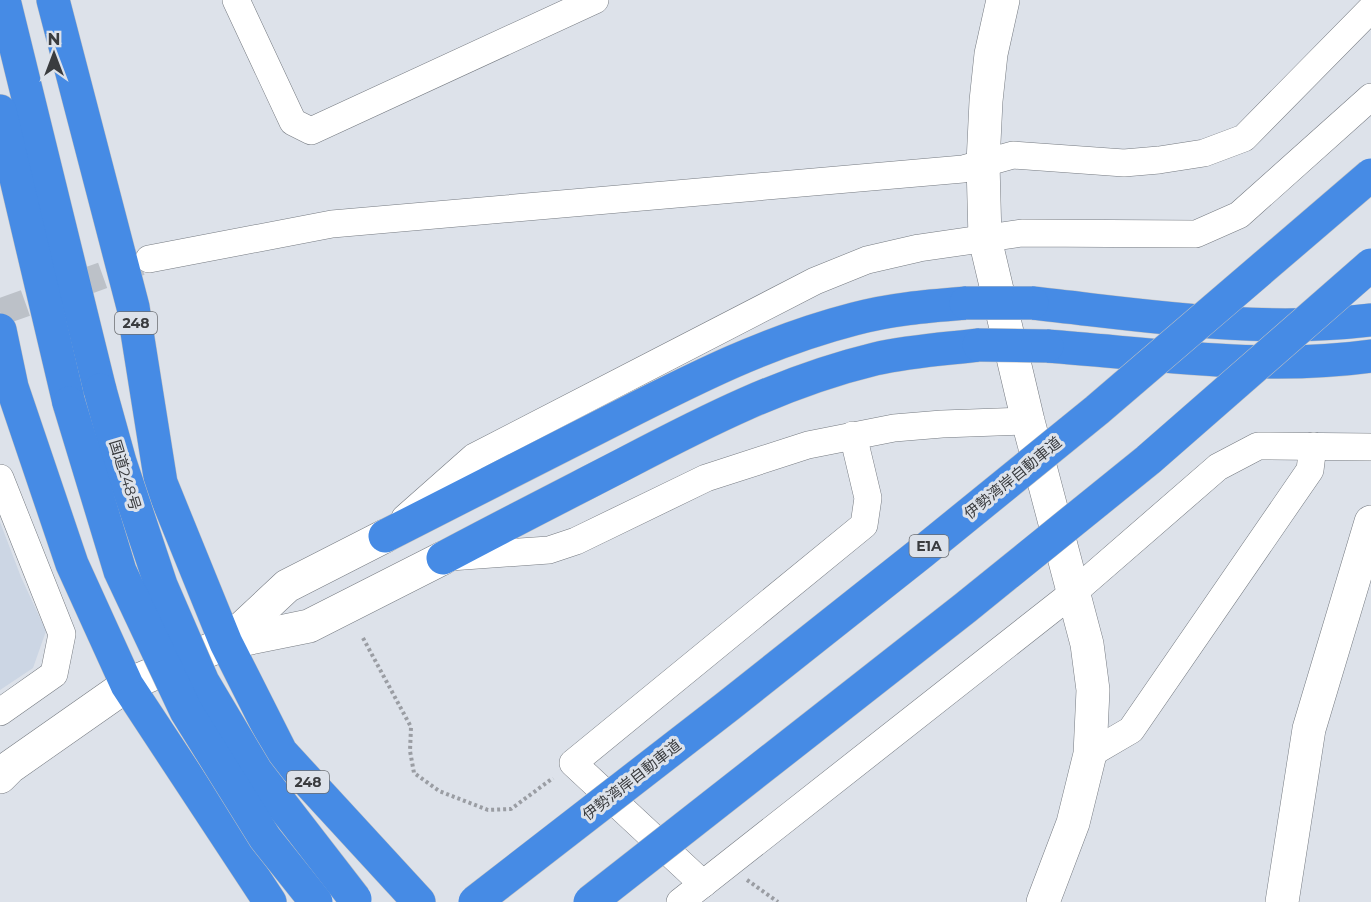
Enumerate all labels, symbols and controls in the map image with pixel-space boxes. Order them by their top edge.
north arrow [24,24,84,84]
text: N [48,30,60,49]
road number: 248 [115,312,157,334]
street label: 伊勢湾岸自動車道 [960,432,1065,523]
street label: 国道248号 [106,437,145,512]
road number: E1A [910,535,948,557]
street label: 伊勢湾岸自動車道 [579,735,685,824]
road number: 248 [287,771,329,793]

